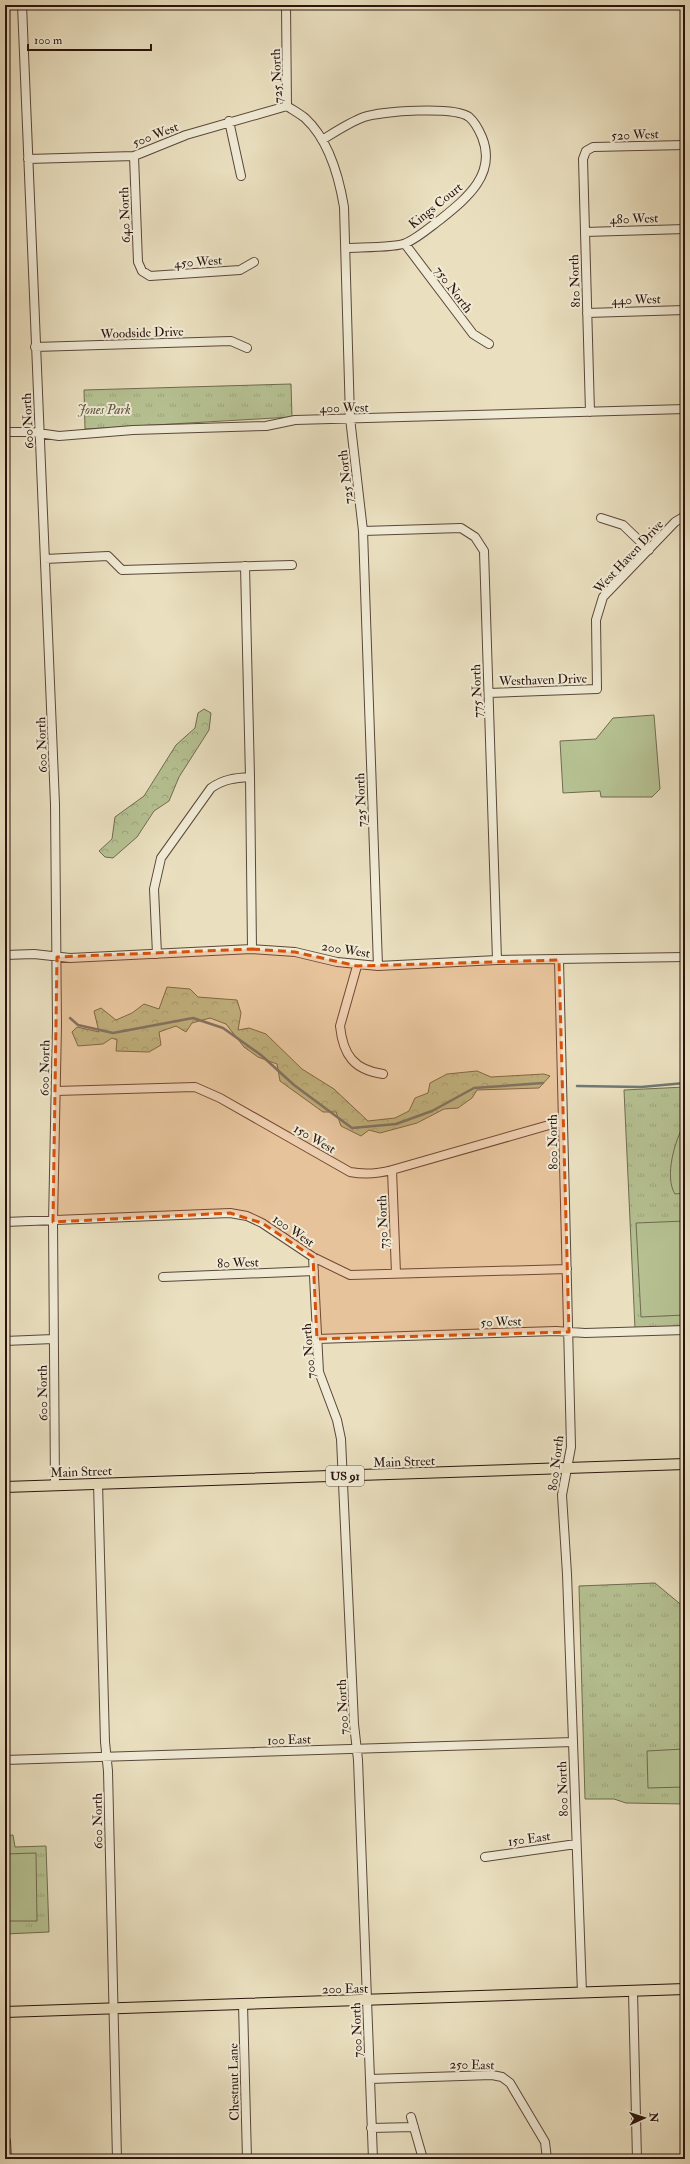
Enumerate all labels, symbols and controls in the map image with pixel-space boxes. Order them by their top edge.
scale bar [28,26,151,52]
text: 100 m [34,33,63,48]
street label: 725 North [268,48,286,104]
street label: 500 West [130,119,181,151]
street label: 520 West [611,126,659,144]
street label: Kings Court [406,179,466,232]
street label: 640 North [116,186,134,243]
street label: 480 West [609,210,659,228]
street label: 450 West [173,252,223,272]
street label: 810 North [566,254,584,308]
street label: 750 North [430,263,476,316]
street label: 440 West [611,291,661,309]
street label: Woodside Drive [99,324,184,342]
street label: 600 North [19,392,37,449]
street label: 400 West [319,400,369,416]
park label: Jones Park [77,402,131,418]
street label: 725 North [335,449,357,505]
street label: West Haven Drive [590,516,667,598]
street label: 775 North [468,664,486,718]
street label: Westhaven Drive [498,670,588,690]
street label: 600 North [33,716,51,773]
street label: 725 North [352,772,370,827]
street label: 200 West [320,938,371,962]
street label: 600 North [37,1040,53,1096]
street label: 800 North [545,1114,561,1170]
street label: 150 West [291,1120,338,1157]
street label: 730 North [374,1195,392,1249]
street label: 100 West [270,1211,317,1251]
street label: 80 West [217,1254,259,1272]
street label: 50 West [480,1313,522,1331]
street label: 700 North [299,1322,319,1379]
street label: 600 North [35,1365,51,1421]
street label: 800 North [545,1434,567,1492]
street label: Main Street [373,1453,435,1471]
street label: Main Street [50,1463,112,1481]
road number: US 91 [326,1466,364,1486]
street label: 700 North [334,1679,352,1735]
street label: 100 East [267,1731,311,1749]
street label: 800 North [554,1761,572,1817]
street label: 600 North [90,1793,106,1849]
street label: 150 East [507,1828,552,1850]
street label: 200 East [322,1981,368,1997]
street label: 700 North [348,2002,366,2058]
street label: Chestnut Lane [225,2042,243,2121]
street label: 250 East [449,2057,495,2073]
north arrow [624,2098,664,2138]
text: N [647,2111,660,2124]

